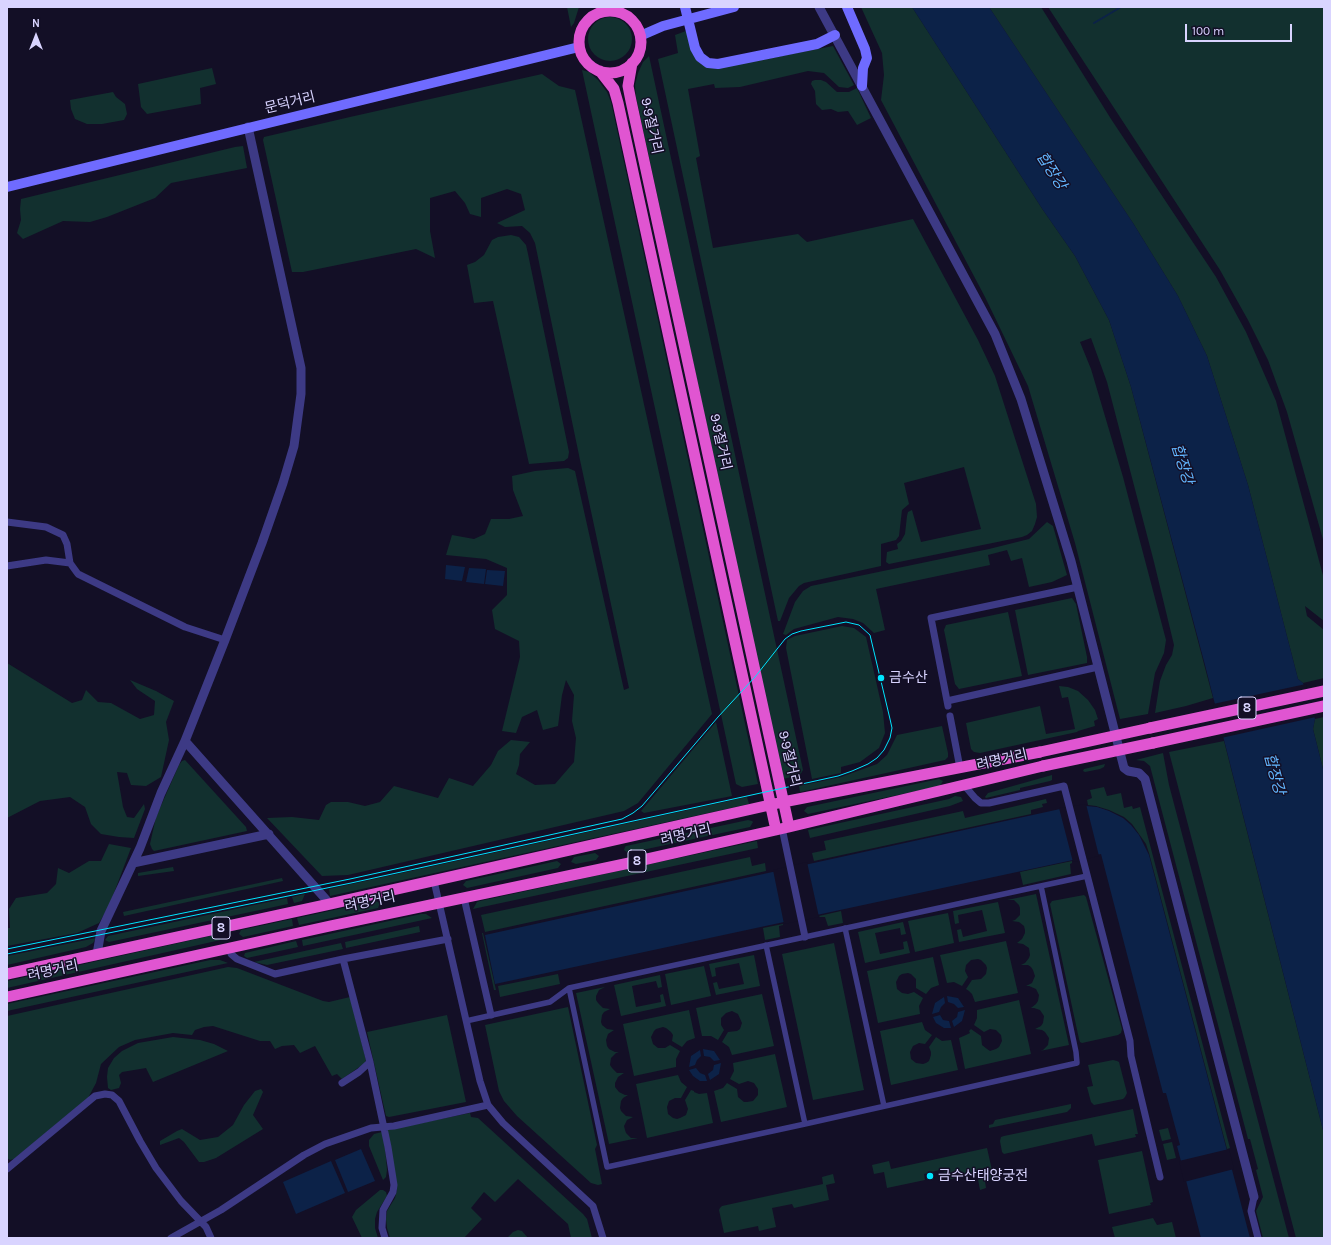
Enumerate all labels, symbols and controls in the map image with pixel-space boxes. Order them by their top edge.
north arrow [16,16,56,56]
scale bar [1187,16,1294,42]
text: N [32,17,40,30]
text: 100 m [1192,24,1224,38]
street label: 문덕거리 [263,89,317,117]
street label: 9·9절거리 [637,96,665,156]
water label: 합장강 [1032,149,1070,193]
street label: 9·9절거리 [706,412,734,472]
water label: 합장강 [1167,442,1197,486]
place label: 금수산 [889,670,928,686]
marker: 금수산 [876,673,886,683]
road number: 8 [1238,697,1256,719]
street label: 9·9절거리 [774,729,804,789]
street label: 려명거리 [975,746,1029,774]
water label: 합장강 [1260,752,1288,796]
street label: 려명거리 [659,821,713,849]
road number: 8 [628,850,646,872]
street label: 려명거리 [343,888,397,916]
road number: 8 [212,917,230,939]
street label: 려명거리 [26,957,80,985]
place label: 금수산태양궁전 [938,1168,1028,1184]
marker: 금수산태양궁전 [925,1171,935,1181]

